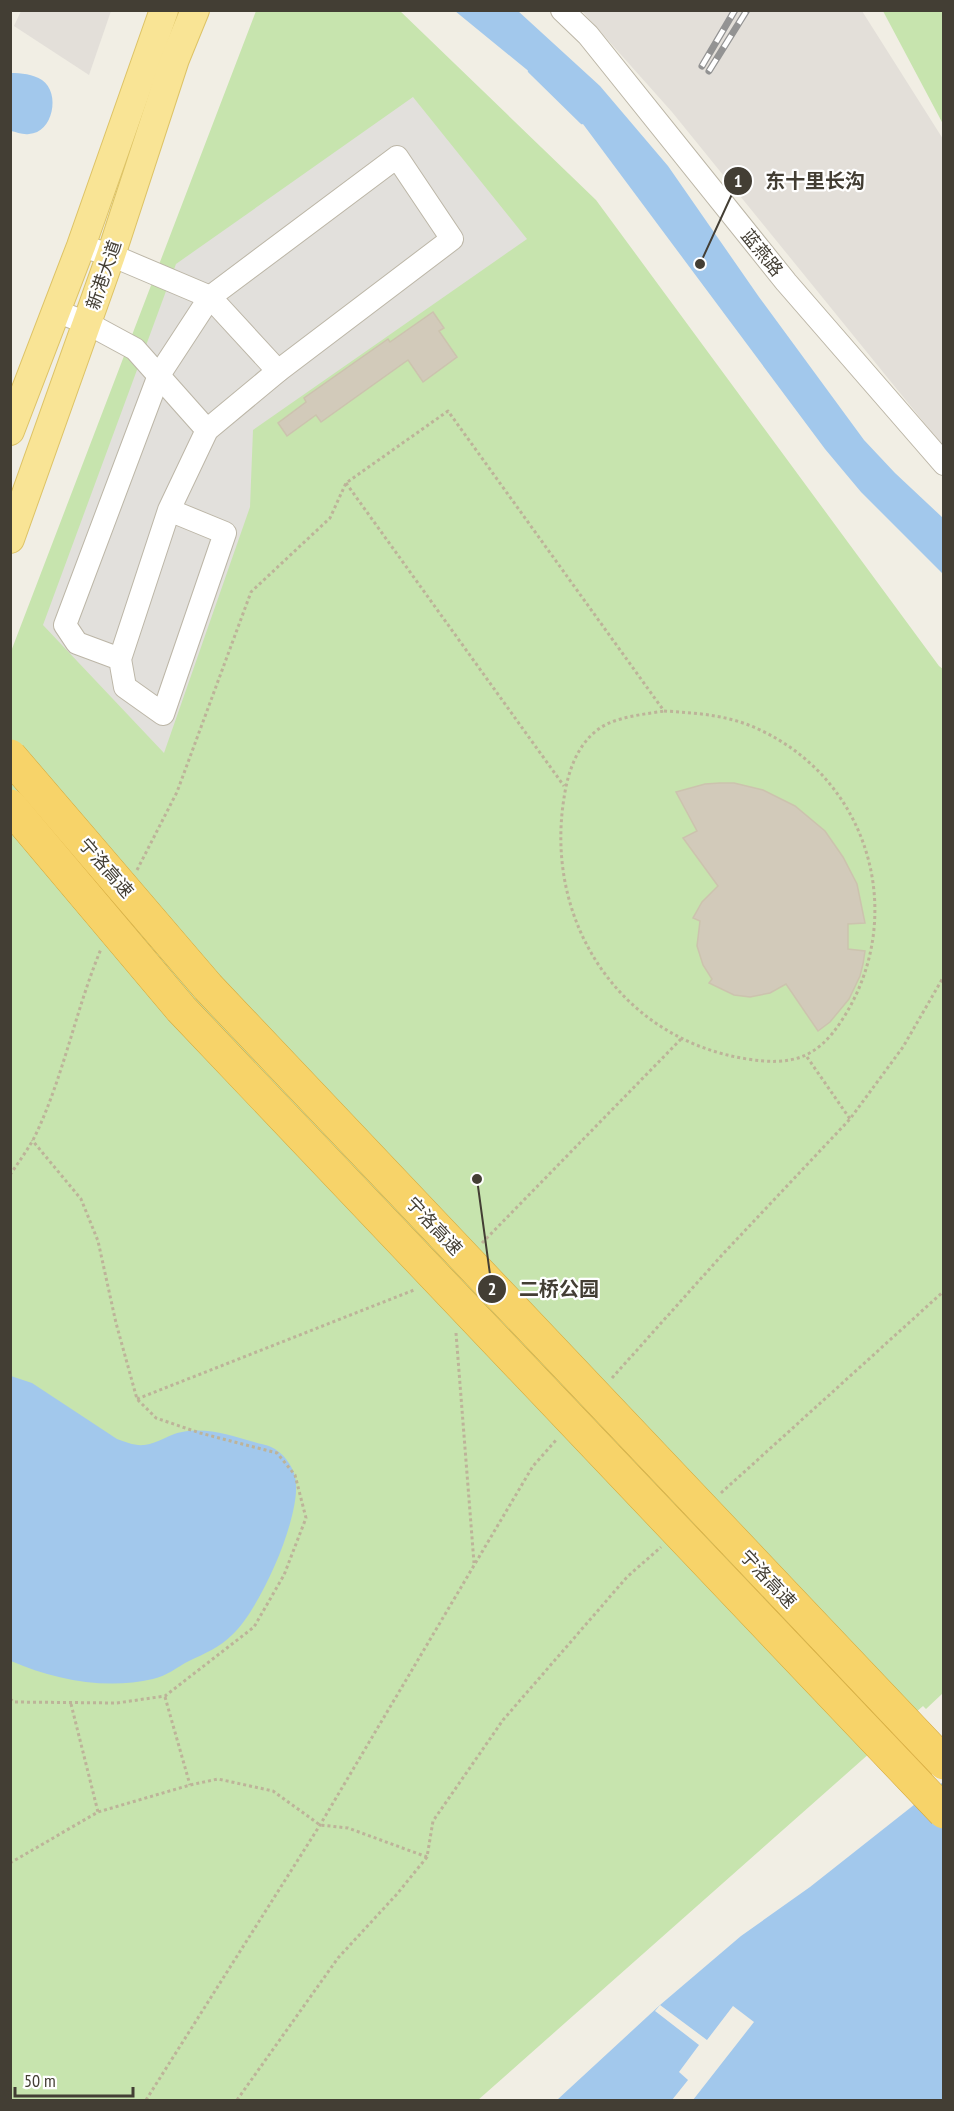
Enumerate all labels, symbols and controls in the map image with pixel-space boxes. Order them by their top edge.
callout: 东十里长沟 [723,162,877,200]
text: 东十里长沟 [765,168,865,194]
text: 1 [734,169,742,192]
street label: 蓝燕路 [736,224,788,281]
street label: 新港大道 [81,237,126,313]
street label: 宁洛高速 [74,833,139,902]
street label: 宁洛高速 [401,1191,467,1260]
callout: 二桥公园 [477,1270,611,1308]
text: 二桥公园 [519,1276,599,1302]
text: 2 [488,1277,496,1300]
street label: 宁洛高速 [735,1544,801,1613]
scale bar [15,2060,134,2098]
text: 50 m [24,2069,56,2092]

